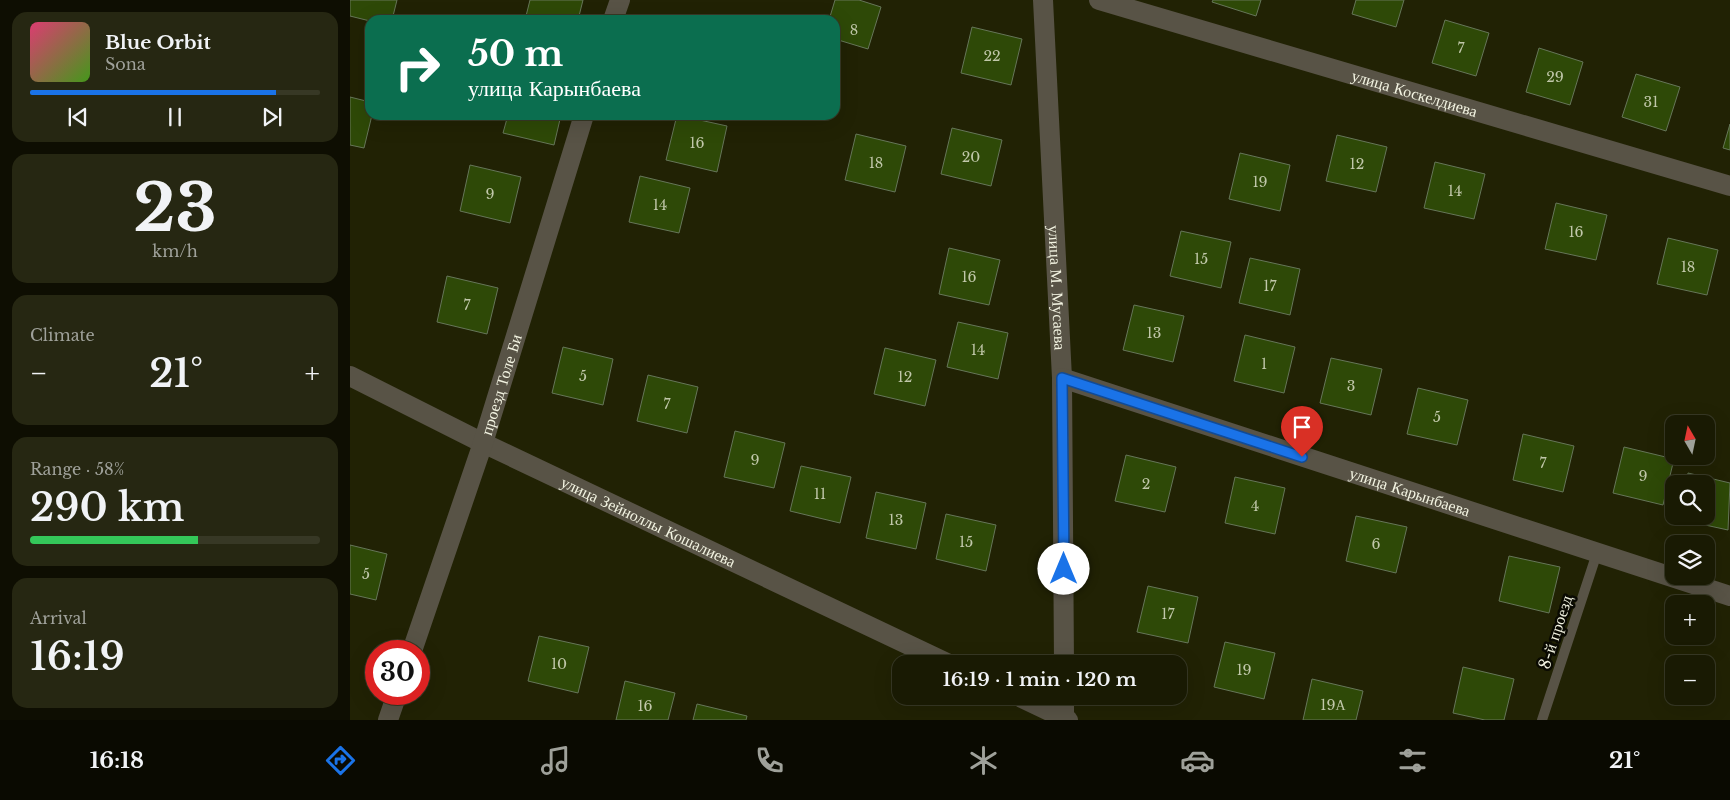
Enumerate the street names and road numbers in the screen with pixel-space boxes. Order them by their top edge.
street label: улица Коскелдиева [1349,65,1480,121]
street label: улица М. Мусаева [1044,225,1071,351]
street label: проезд Толе Би [476,331,526,437]
street label: улица Карынбаева [1347,463,1473,521]
street label: улица Зейноллы Кошалиева [558,471,739,571]
street label: 8-й проезд [1534,593,1576,671]

